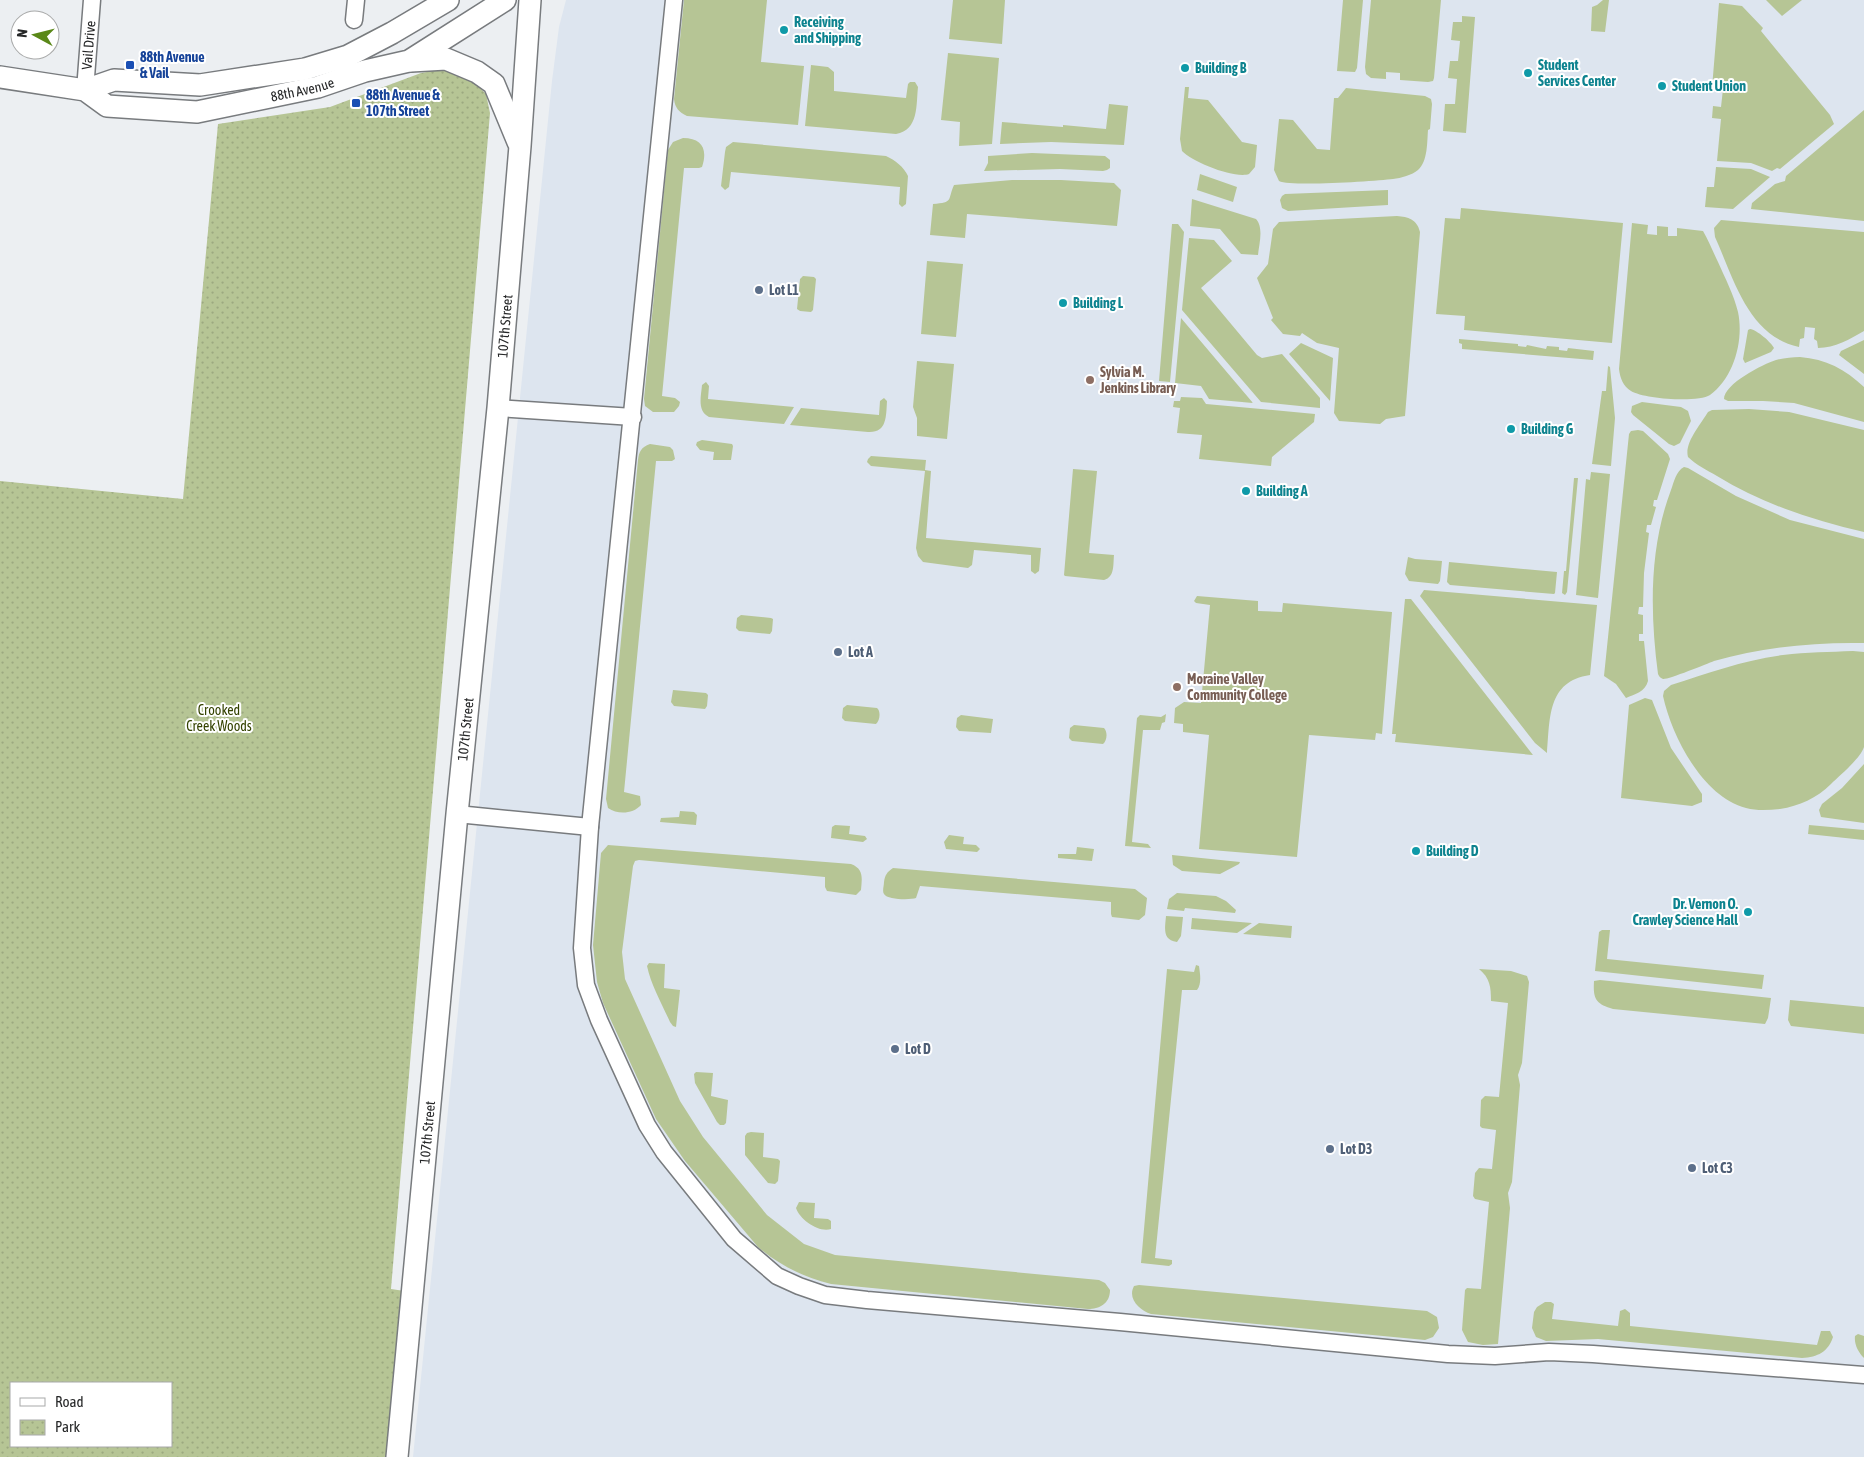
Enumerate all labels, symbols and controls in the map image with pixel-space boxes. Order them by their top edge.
north arrow [10,10,60,60]
place label: Receiving and Shipping [794,14,862,46]
street label: Vail Drive [79,20,98,70]
marker: Receiving and Shipping [778,24,790,36]
text: N [14,28,31,38]
place label: 88th Avenue & Vail [140,49,205,81]
place label: Student Services Center [1538,57,1616,89]
marker: 88th Avenue & Vail [124,59,136,71]
place label: Building B [1195,60,1247,76]
marker: Building B [1179,62,1191,74]
marker: Student Services Center [1522,67,1534,79]
street label: 88th Avenue [269,74,336,105]
place label: Student Union [1672,78,1746,94]
marker: Student Union [1656,80,1668,92]
place label: 88th Avenue & 107th Street [366,87,441,119]
marker: 88th Avenue & 107th Street [350,97,362,109]
place label: Lot L1 [769,282,799,298]
marker: Lot L1 [753,284,765,296]
street label: 107th Street [494,294,515,358]
place label: Building L [1073,295,1124,311]
marker: Building L [1057,297,1069,309]
place label: Sylvia M. Jenkins Library [1099,364,1176,396]
marker: Sylvia M. Jenkins Library [1084,374,1096,386]
place label: Building G [1521,421,1574,437]
marker: Building G [1505,423,1517,435]
place label: Building A [1256,483,1308,499]
marker: Building A [1240,485,1252,497]
place label: Lot A [848,644,873,660]
marker: Lot A [832,646,844,658]
place label: Moraine Valley Community College [1187,671,1287,703]
marker: Moraine Valley Community College [1171,681,1183,693]
street label: 107th Street [454,697,477,762]
park label: Crooked Creek Woods [186,702,252,734]
place label: Building D [1426,843,1479,859]
marker: Building D [1410,845,1422,857]
place label: Dr. Vernon O. Crawley Science Hall [1633,896,1739,928]
marker: Dr. Vernon O. Crawley Science Hall [1742,906,1754,918]
place label: Lot D [905,1041,931,1057]
marker: Lot D [889,1043,901,1055]
street label: 107th Street [416,1100,438,1165]
place label: Lot D3 [1340,1141,1372,1157]
marker: Lot D3 [1324,1143,1336,1155]
place label: Lot C3 [1702,1160,1733,1176]
marker: Lot C3 [1686,1162,1698,1174]
legend [10,1382,172,1447]
text: Road [55,1393,84,1410]
text: Park [55,1418,80,1435]

